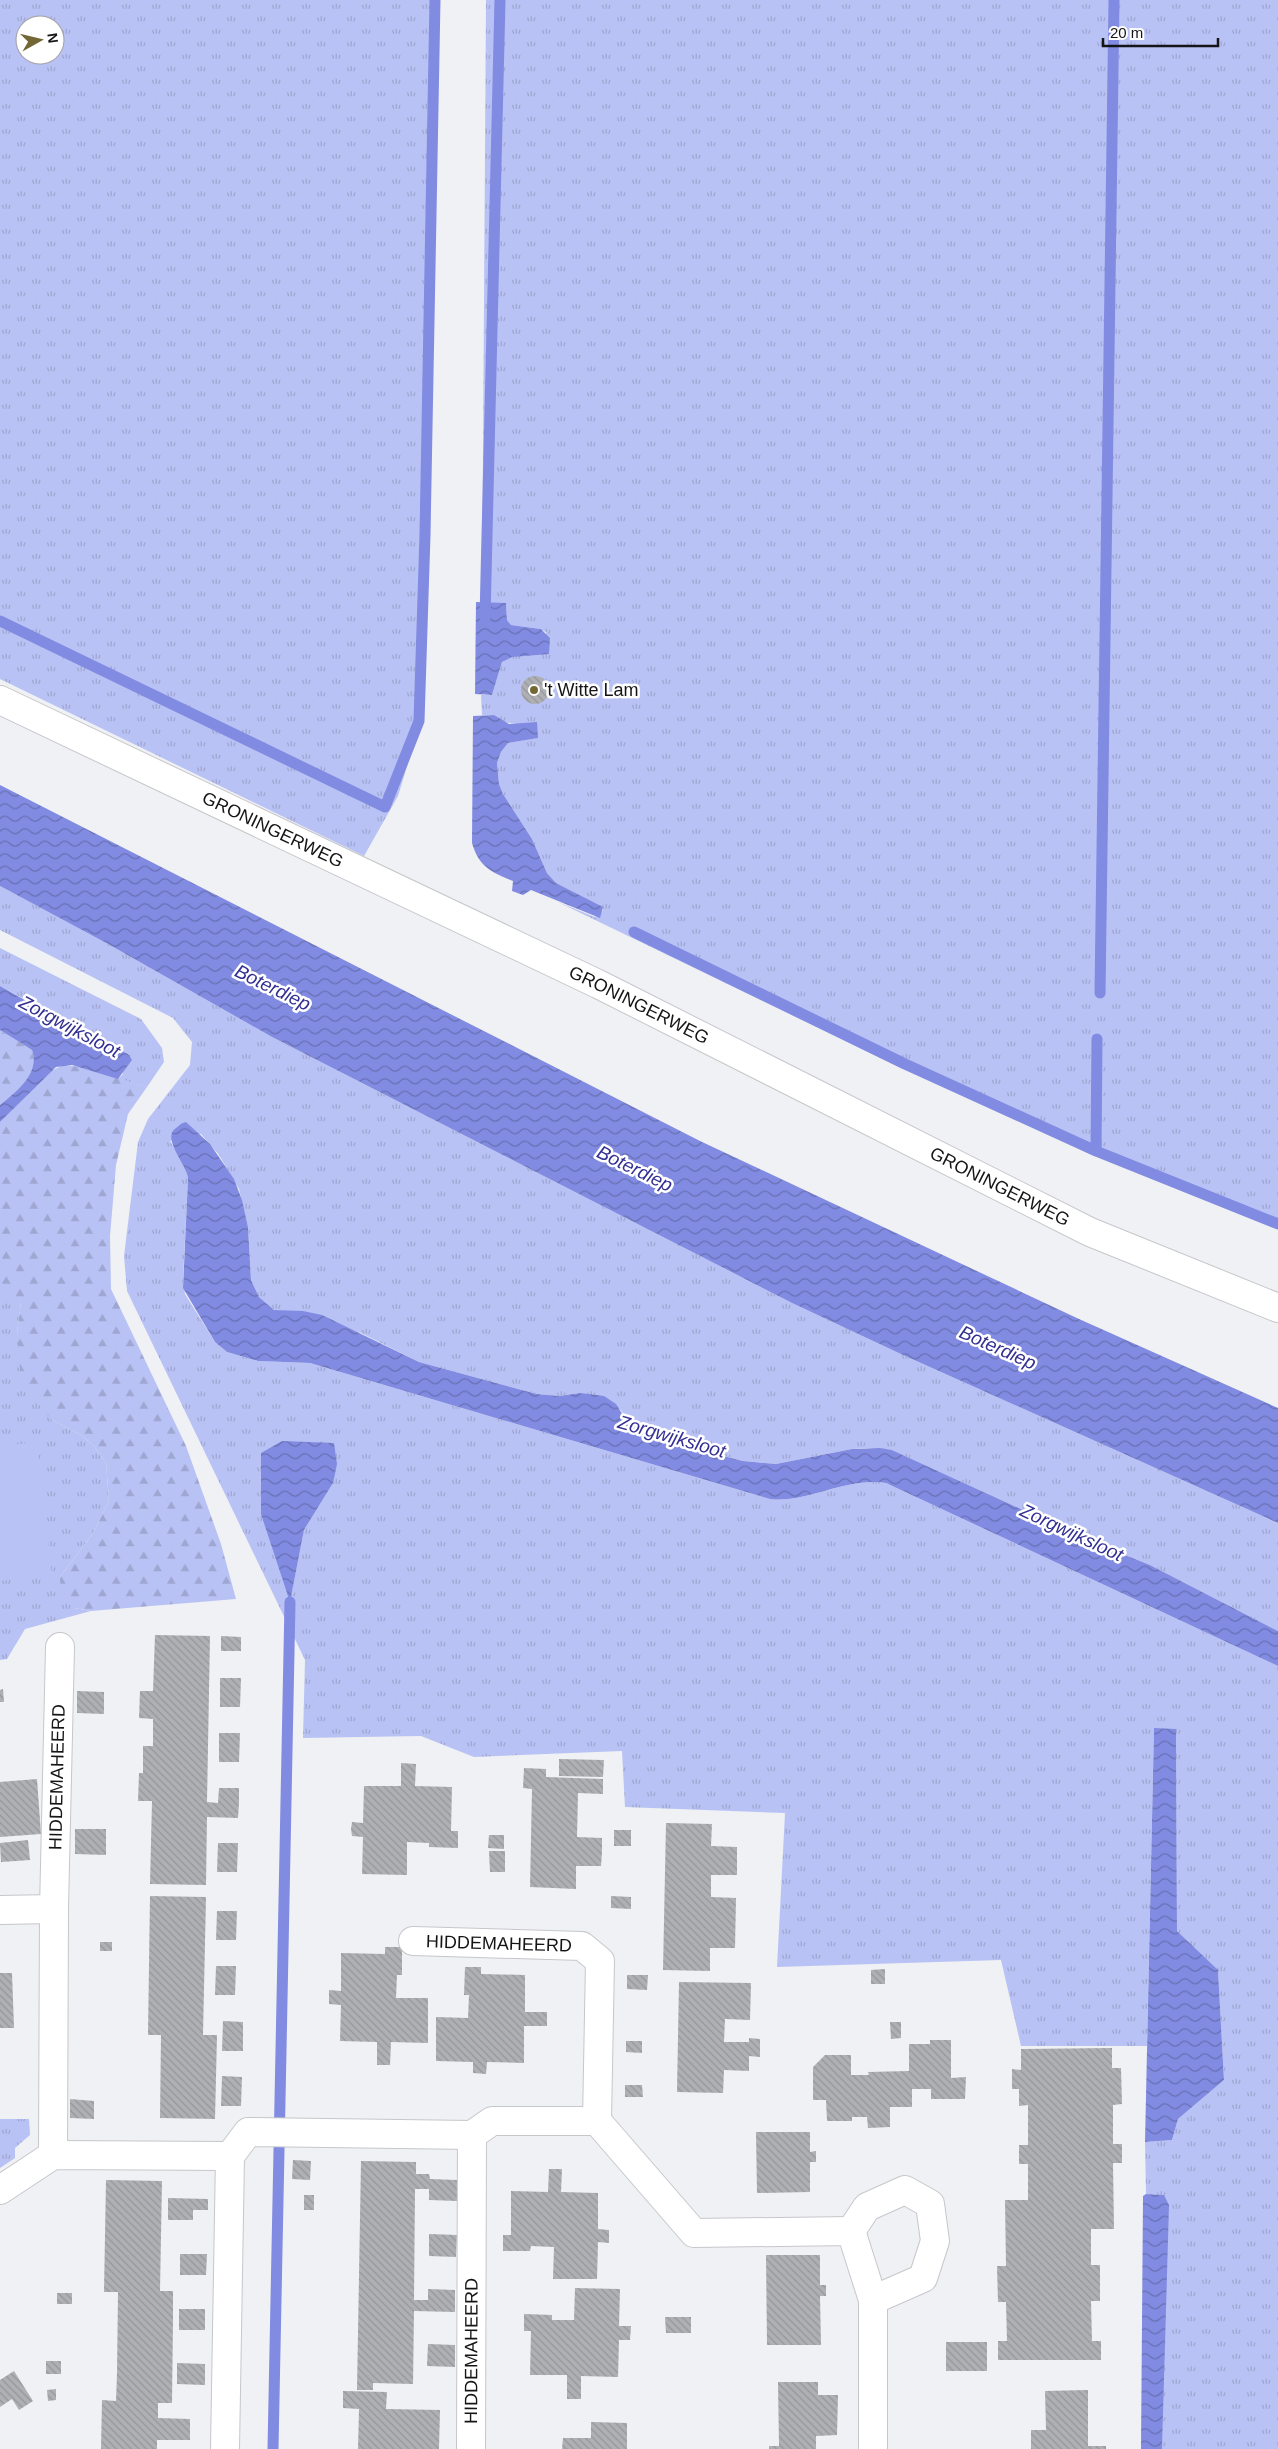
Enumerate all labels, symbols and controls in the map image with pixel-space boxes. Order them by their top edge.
north arrow [15,15,65,65]
scale bar [1103,15,1218,47]
text: 20 m [1110,24,1143,41]
text: N [44,32,62,44]
place label: 't Witte Lam [544,680,638,700]
marker: 't Witte Lam [528,684,540,696]
street label: GRONINGERWEG [199,788,347,872]
water label: Boterdiep [232,960,314,1015]
street label: GRONINGERWEG [566,962,712,1048]
water label: Zorgwijksloot [15,991,124,1062]
water label: Boterdiep [594,1141,676,1196]
street label: GRONINGERWEG [927,1143,1073,1230]
water label: Boterdiep [956,1321,1039,1374]
water label: Zorgwijksloot [615,1411,729,1462]
water label: Zorgwijksloot [1016,1499,1127,1566]
street label: HIDDEMAHEERD [45,1704,69,1850]
street label: HIDDEMAHEERD [426,1931,572,1956]
street label: HIDDEMAHEERD [461,2278,482,2424]

